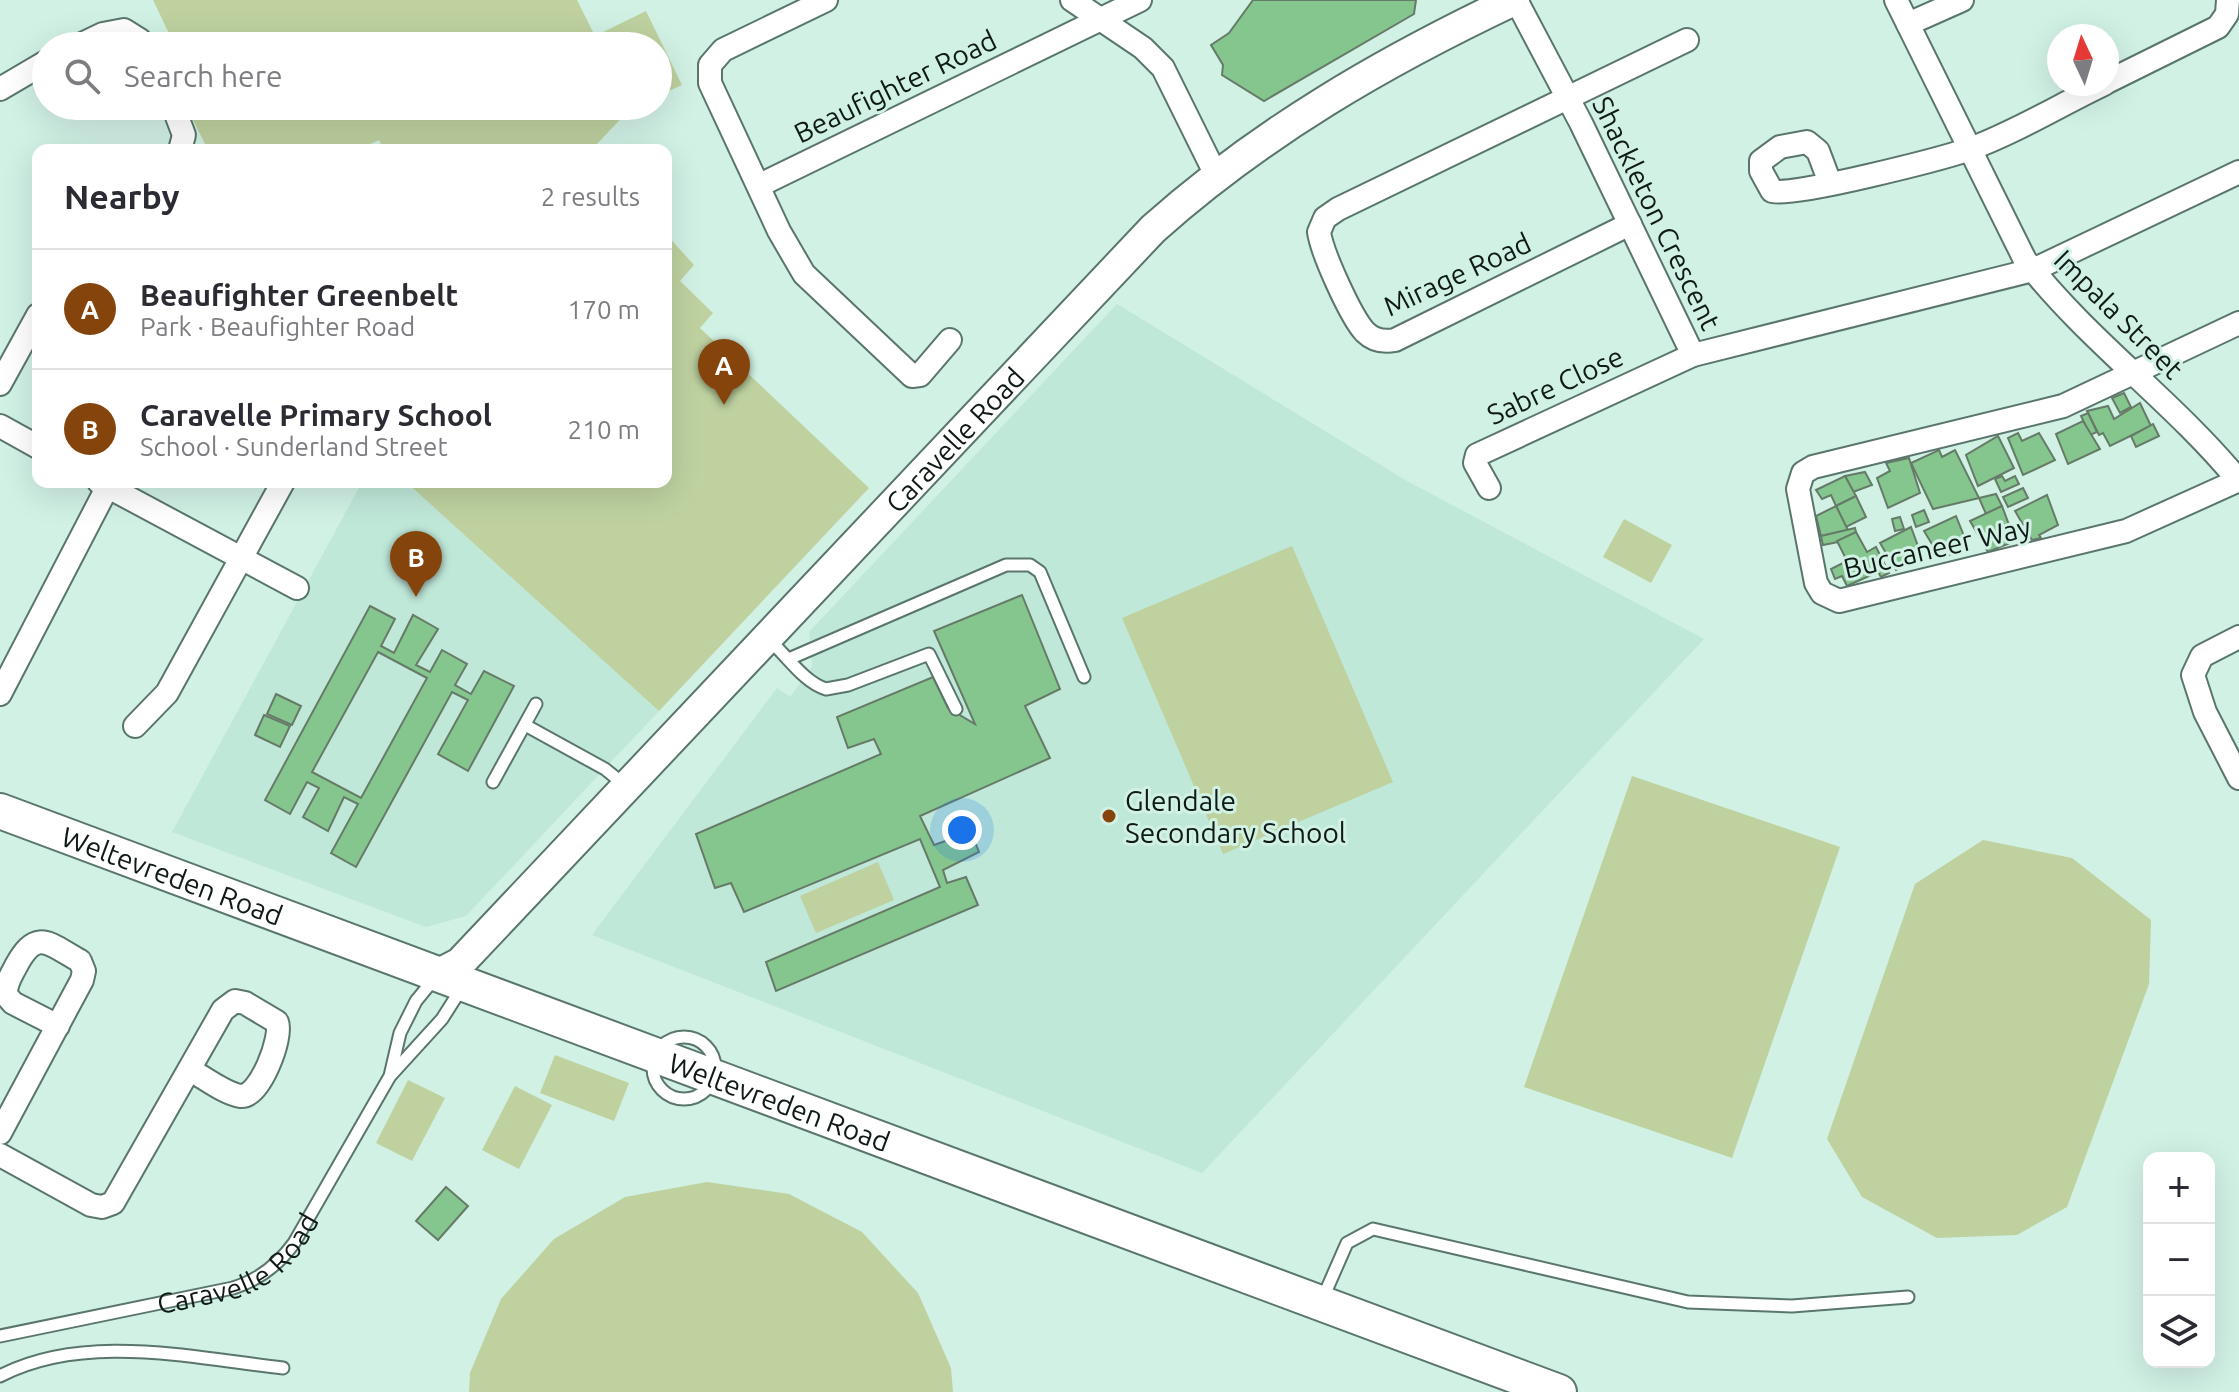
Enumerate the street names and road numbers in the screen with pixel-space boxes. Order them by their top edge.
street label: Beaufighter Road [789,24,1001,148]
street label: Shackleton Crescent [1587,91,1727,335]
street label: Mirage Road [1379,226,1535,322]
street label: Impala Street [2048,243,2190,385]
street label: Sabre Close [1482,340,1628,430]
street label: Caravelle Road [879,361,1030,518]
street label: Buccaneer Way [1840,510,2034,584]
street label: Weltevreden Road [58,820,287,931]
street label: Weltevreden Road [665,1046,894,1157]
street label: Caravelle Road [154,1207,324,1319]

